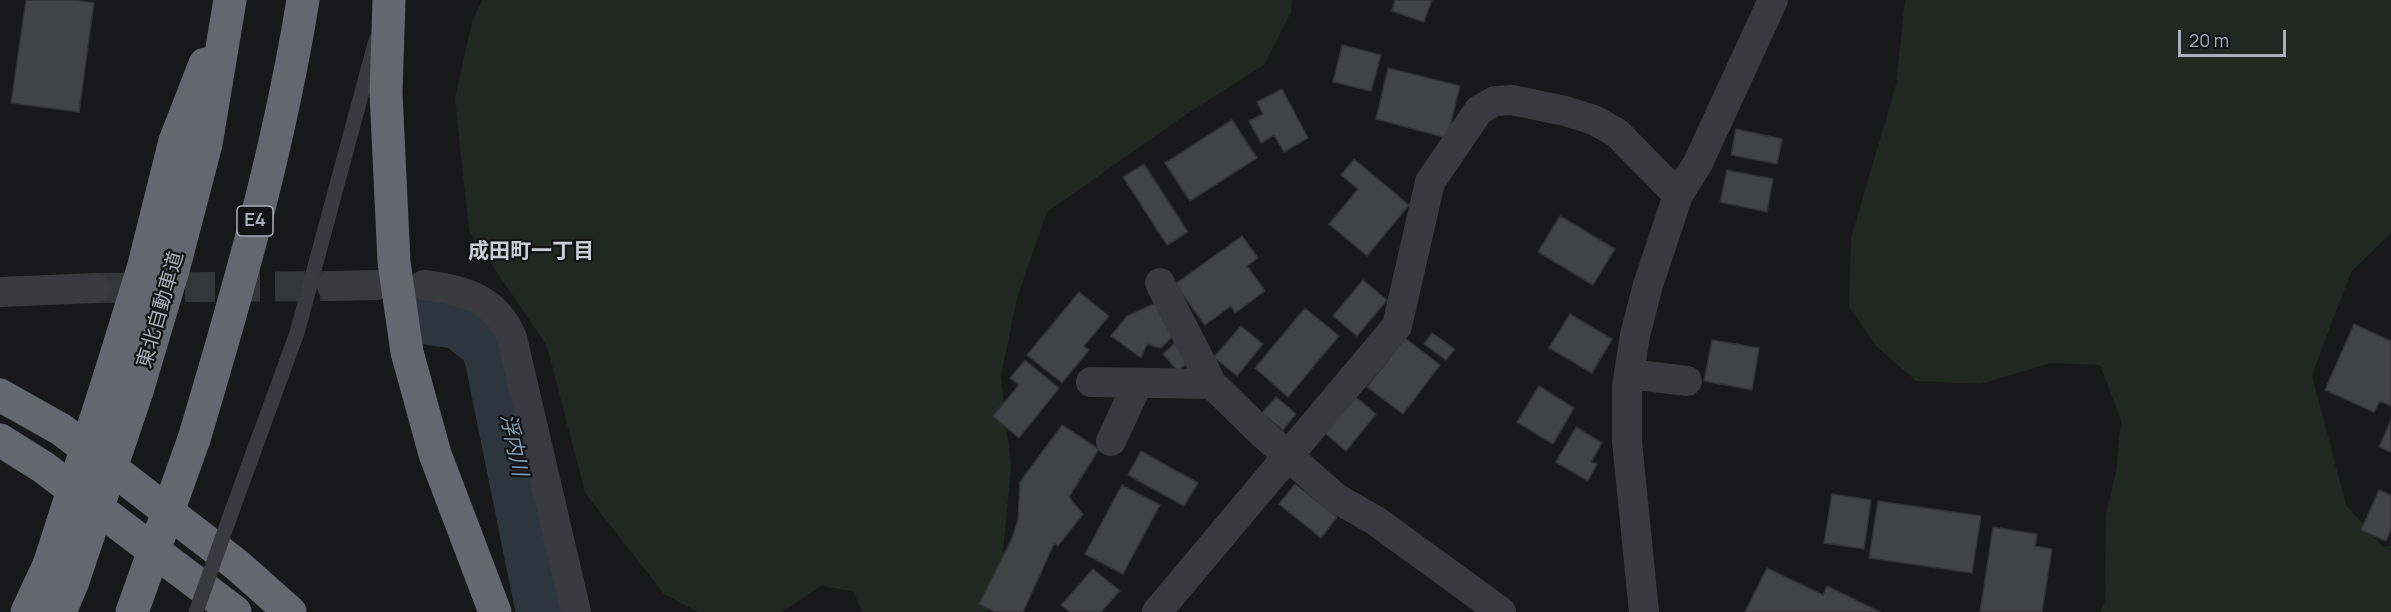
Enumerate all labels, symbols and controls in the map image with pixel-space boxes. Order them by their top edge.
scale bar [2181,18,2289,56]
text: 20 m [2189,28,2229,52]
road number: E4 [237,206,273,236]
district label: 成田町一丁目 [468,239,594,265]
street label: 東北自動車道 [133,249,189,371]
water label: 浮内川 [494,412,532,478]

